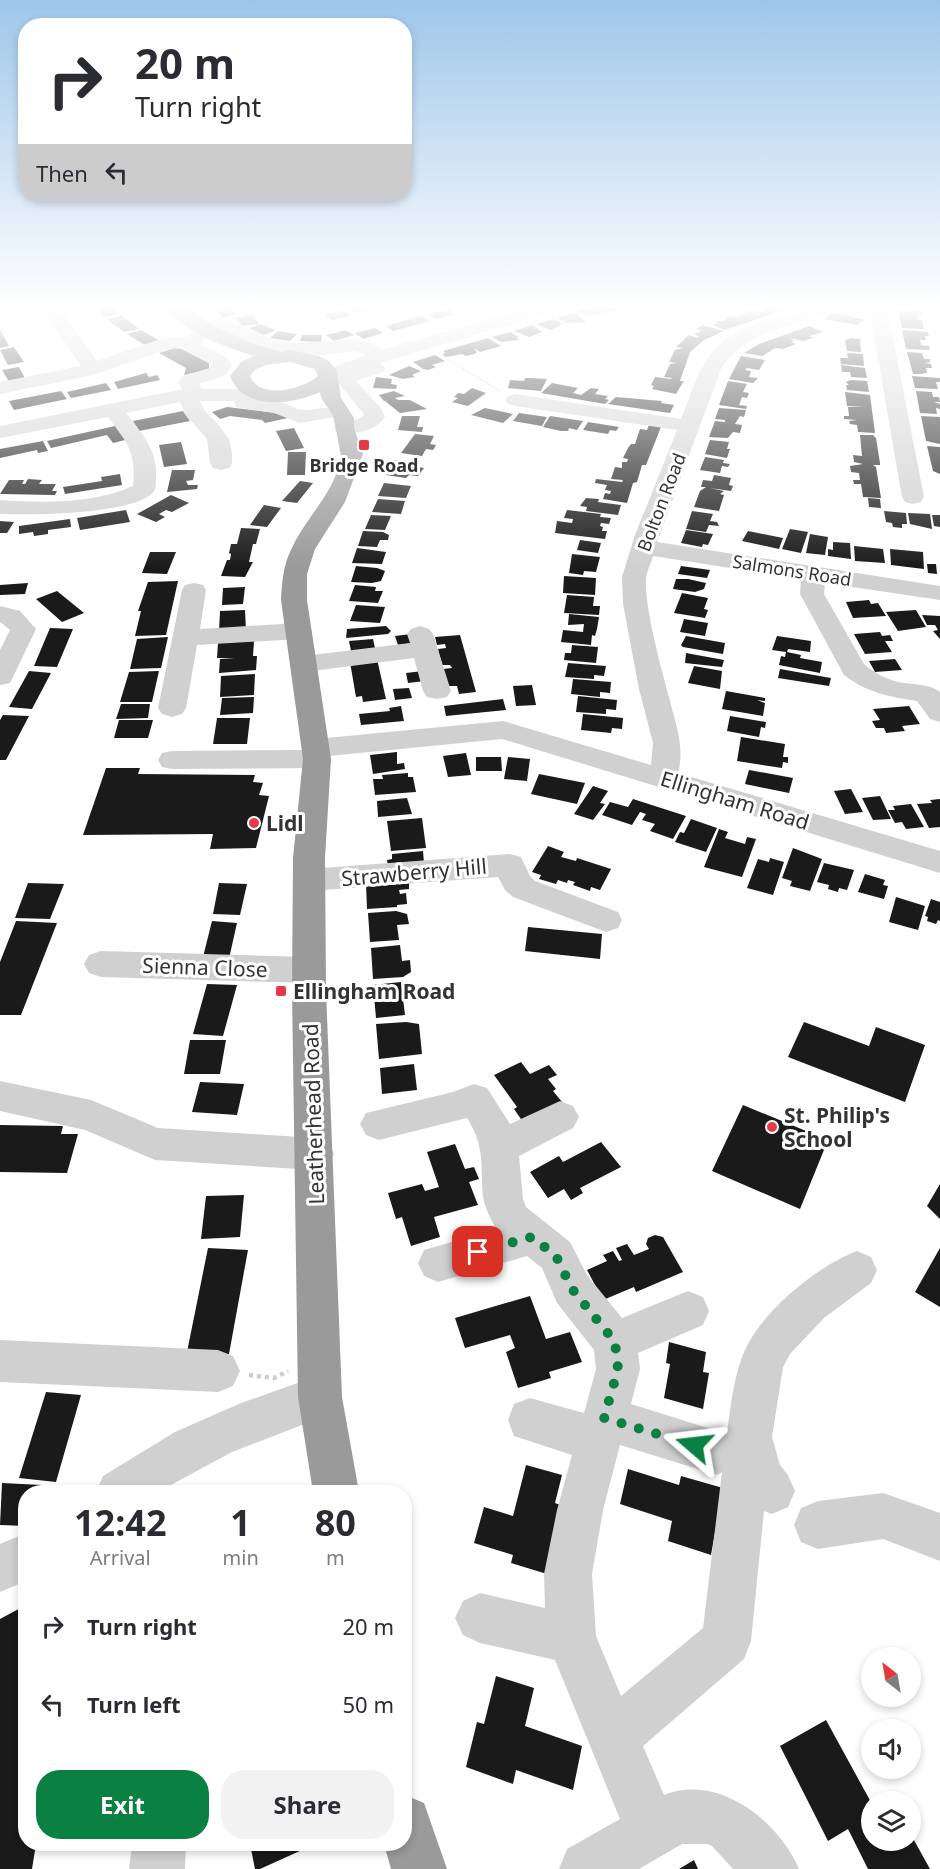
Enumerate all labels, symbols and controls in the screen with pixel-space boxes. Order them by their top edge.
text: 20 m [135,34,235,91]
icon: right [36,42,114,120]
text: Turn right [135,88,261,125]
icon: left [100,156,133,189]
text: Then [36,158,88,188]
marker: Bridge Road [357,438,371,452]
street label: Bolton Road [631,449,691,555]
place label: Bridge Road [310,453,418,477]
street label: Salmons Road [731,549,853,591]
street label: Ellingham Road [657,764,813,836]
place label: Lidl [266,809,304,837]
marker: Lidl [247,816,261,830]
street label: Strawberry Hill [340,852,488,892]
street label: Sienna Close [142,951,268,983]
place label: Ellingham Road [293,977,455,1005]
marker: Ellingham Road [274,984,288,998]
street label: Leatherhead Road [296,1023,330,1205]
place label: St. Philip's School [784,1101,890,1153]
marker: St. Philip's School [765,1120,779,1134]
pin [452,1226,503,1277]
icon: arrive [461,1235,494,1268]
position arrow [662,1413,726,1477]
text: 12:42 [74,1498,167,1547]
text: 1 [230,1498,251,1547]
text: 80 [315,1498,356,1547]
text: Arrival [90,1544,151,1571]
text: min [223,1544,259,1571]
text: m [326,1544,345,1571]
icon: right [36,1610,69,1643]
text: Turn right [87,1611,197,1641]
text: 20 m [343,1611,394,1641]
north arrow [861,1647,921,1707]
map controls [861,1647,921,1851]
icon: left [36,1688,69,1721]
text: Turn left [87,1689,181,1719]
text: 50 m [343,1689,394,1719]
button: sound [861,1719,921,1779]
button: Exit [36,1770,209,1839]
button: Share [221,1770,394,1839]
button: layers [861,1791,921,1851]

